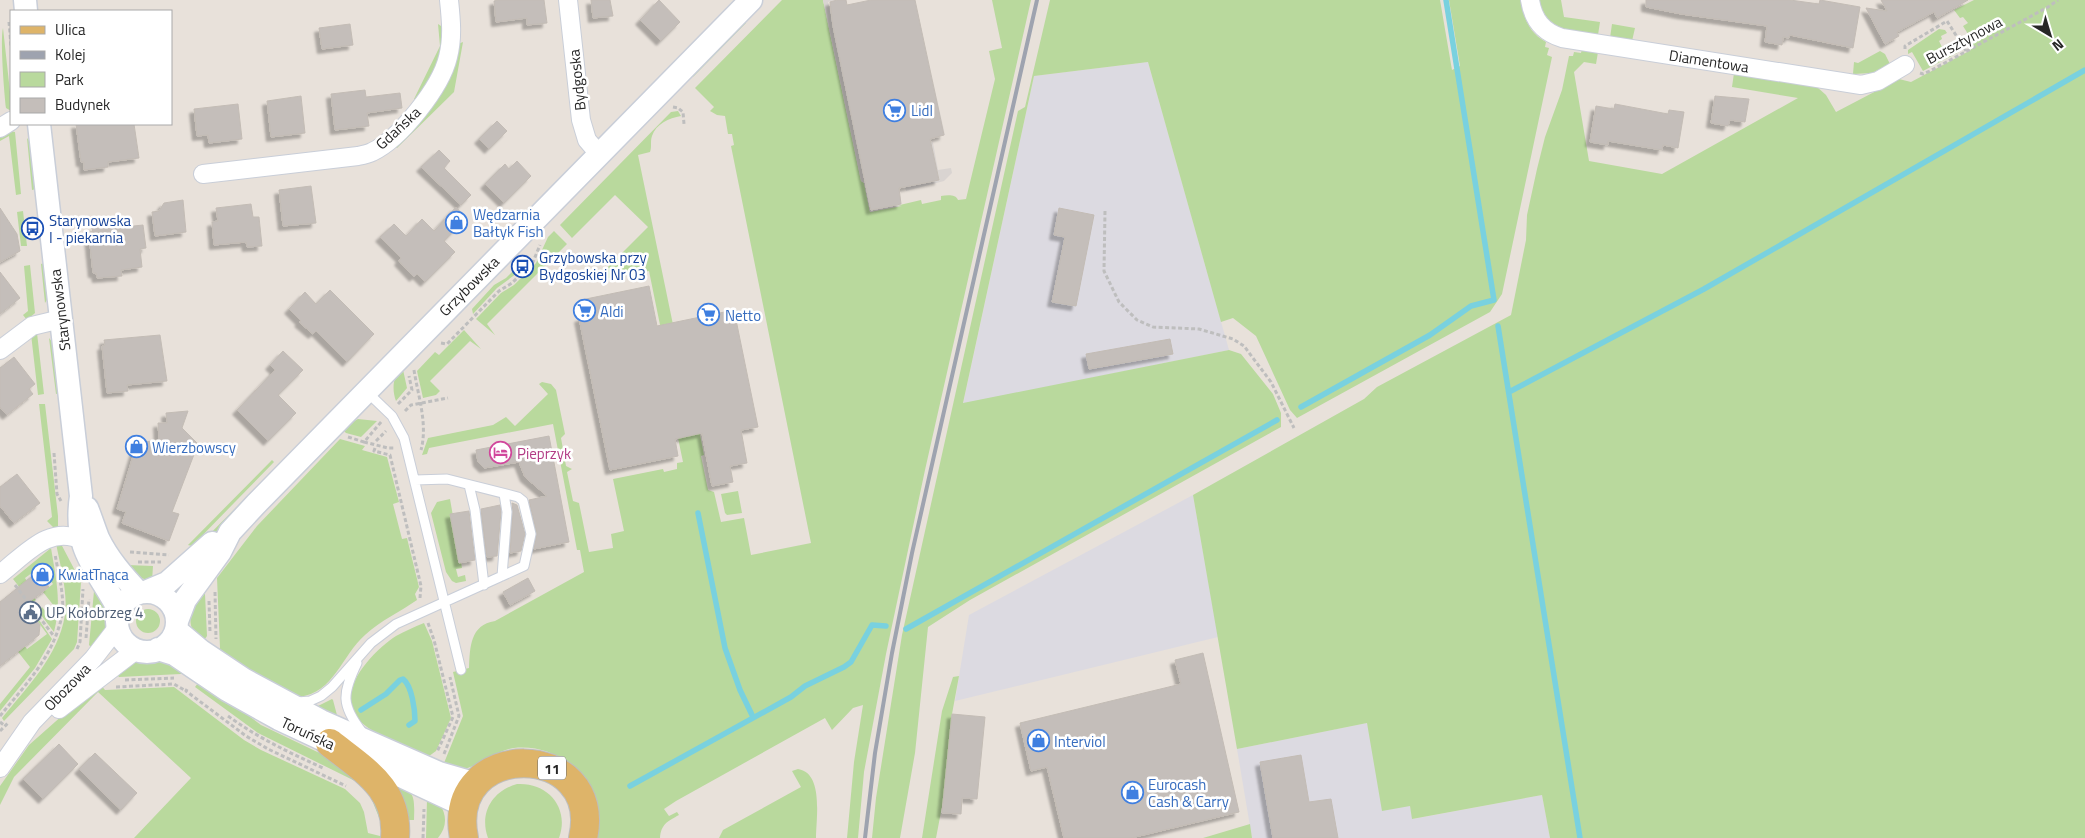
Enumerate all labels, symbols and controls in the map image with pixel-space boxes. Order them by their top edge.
legend [10,10,172,125]
street label: Bursztynowa [1922,10,2007,70]
north arrow [2025,10,2075,60]
text: Ulica [55,18,86,41]
text: N [2048,34,2069,57]
text: Kolej [55,43,86,66]
street label: Diamentowa [1667,43,1751,79]
street label: Bydgoska [562,48,592,112]
text: Park [55,68,84,91]
text: Budynek [55,93,110,116]
supermarket icon: Lidl [883,98,907,122]
place label: Lidl [911,99,933,122]
street label: Gdańska [370,101,426,155]
place label: Wędzarnia Bałtyk Fish [473,203,544,243]
place label: Starynowska I - piekarnia [49,209,132,249]
shop icon: Wędzarnia Bałtyk Fish [445,211,469,235]
bus stop icon: Starynowska I - piekarnia [21,217,45,241]
place label: Grzybowska przy Bydgoskiej Nr 03 [539,246,647,286]
street label: Grzybowska [434,250,505,321]
bus stop icon: Grzybowska przy Bydgoskiej Nr 03 [511,254,535,278]
street label: Starynowska [44,267,76,352]
supermarket icon: Aldi [572,299,596,323]
place label: Aldi [600,300,624,323]
supermarket icon: Netto [697,303,721,327]
place label: Netto [725,304,761,327]
shop icon: Wierzbowscy [124,435,148,459]
place label: Wierzbowscy [152,436,236,459]
hotel icon: Pieprzyk [489,441,513,465]
place label: Pieprzyk [517,442,571,465]
shop icon: KwiatTnąca [30,562,54,586]
place label: KwiatTnąca [58,563,129,586]
public building icon: UP Kołobrzeg 4 [18,600,42,624]
place label: UP Kołobrzeg 4 [46,601,144,624]
street label: Obozowa [38,657,96,716]
street label: Toruńska [277,710,339,756]
shop icon: Interviol [1026,729,1050,753]
place label: Interviol [1054,730,1106,753]
road number: 11 [538,756,566,780]
place label: Eurocash Cash & Carry [1148,773,1229,813]
shop icon: Eurocash Cash & Carry [1120,781,1144,805]

